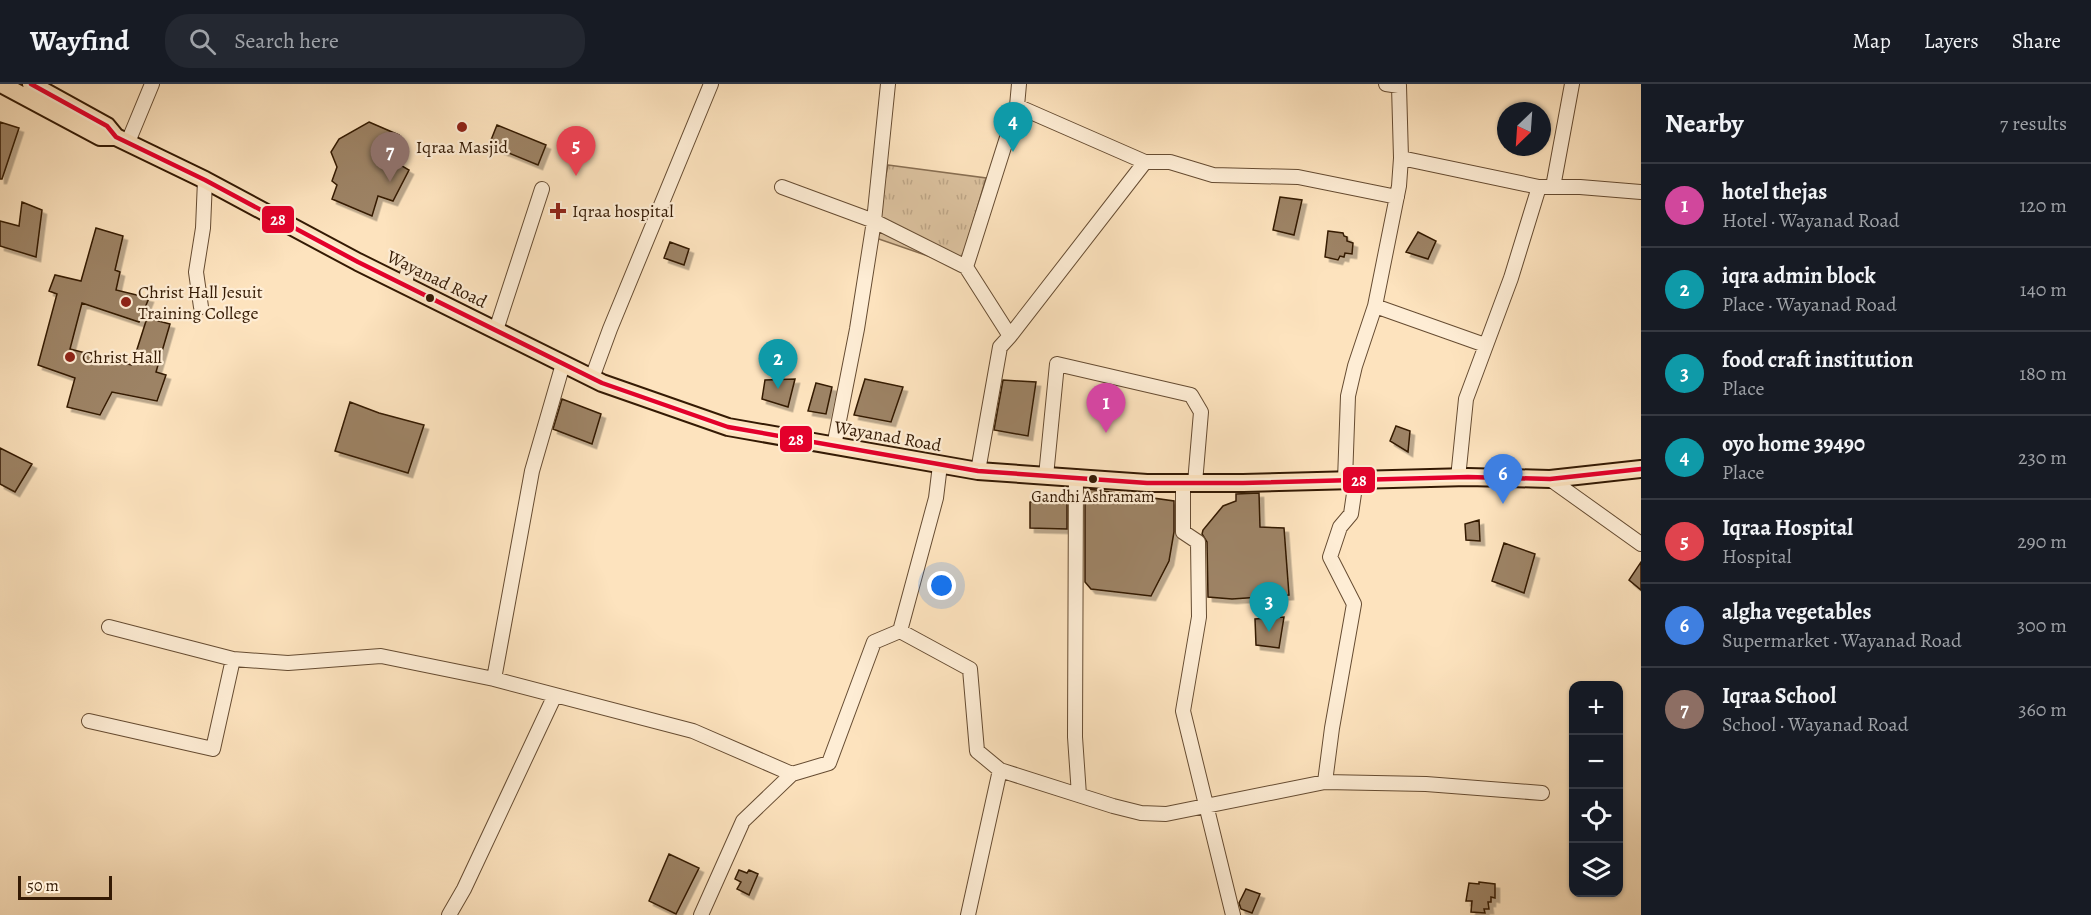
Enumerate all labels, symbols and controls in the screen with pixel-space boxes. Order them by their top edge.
search box [165,14,585,68]
text: Wayfind [30,22,129,60]
icon: search [186,25,219,58]
text: Search here [234,26,339,56]
text: Map [1852,27,1891,55]
text: Layers [1924,27,1979,55]
text: Share [2012,27,2061,55]
north arrow [1497,102,1551,156]
pin: 4 [994,103,1032,152]
text: Nearby [1665,106,1744,141]
text: 7 results [2000,110,2067,137]
marker: Iqraa Masjid [455,120,469,134]
pin: 5 [556,126,596,176]
pin: 7 [370,132,410,182]
place label: Iqraa Masjid [416,135,509,159]
text: hotel thejas [1722,177,1827,207]
text: 1 [1681,192,1688,219]
text: 120 m [2019,192,2067,219]
place label: Iqraa hospital [572,199,674,223]
marker: Iqraa hospital [549,202,567,220]
line badge: 28 [261,205,295,234]
text: Hotel · Wayanad Road [1722,207,1899,234]
text: 28 [270,209,286,231]
street label: Wayanad Road [382,244,491,314]
text: iqra admin block [1722,261,1876,291]
text: 2 [1680,276,1689,303]
text: 140 m [2020,276,2067,303]
place label: Christ Hall Jesuit Training College [138,280,263,325]
text: Place · Wayanad Road [1722,291,1897,318]
unlabelled marker [424,292,436,304]
marker: Christ Hall Jesuit Training College [119,295,133,309]
pin: 2 [758,340,798,389]
place label: Christ Hall [82,345,163,369]
text: food craft institution [1722,345,1913,375]
marker: Christ Hall [63,350,77,364]
text: 3 [1680,360,1689,387]
text: 180 m [2019,360,2067,387]
text: Place [1722,375,1764,402]
pin: 1 [1086,384,1126,433]
street label: Wayanad Road [832,415,944,457]
line badge: 28 [779,425,813,453]
text: 28 [788,429,804,451]
text: oyo home 39490 [1722,429,1865,459]
text: 4 [1680,444,1689,471]
text: 230 m [2018,444,2067,471]
pin: 6 [1484,454,1522,504]
text: Place [1722,459,1764,486]
line badge: 28 [1342,466,1376,494]
text: 28 [1351,470,1367,492]
marker: Gandhi Ashramam [1087,473,1099,485]
place label: Gandhi Ashramam [1031,486,1155,508]
text: Iqraa Hospital [1722,513,1853,543]
text: 5 [1680,528,1689,555]
text: 290 m [2017,528,2067,555]
text: Hospital [1722,543,1792,570]
your location [927,571,956,600]
pin: 3 [1250,582,1288,632]
text: algha vegetables [1722,597,1871,627]
text: 6 [1680,612,1689,639]
text: 300 m [2017,612,2067,639]
text: Supermarket · Wayanad Road [1722,627,1962,654]
map controls [1569,681,1623,897]
button: + [1569,681,1623,735]
text: Iqraa School [1722,681,1836,711]
text: 7 [1680,696,1689,723]
text: 360 m [2018,696,2067,723]
text: School · Wayanad Road [1722,711,1909,738]
button: − [1569,735,1623,789]
button: locate [1569,789,1623,843]
button: layers [1569,843,1623,897]
scale bar [18,873,112,900]
text: 50 m [27,875,59,897]

